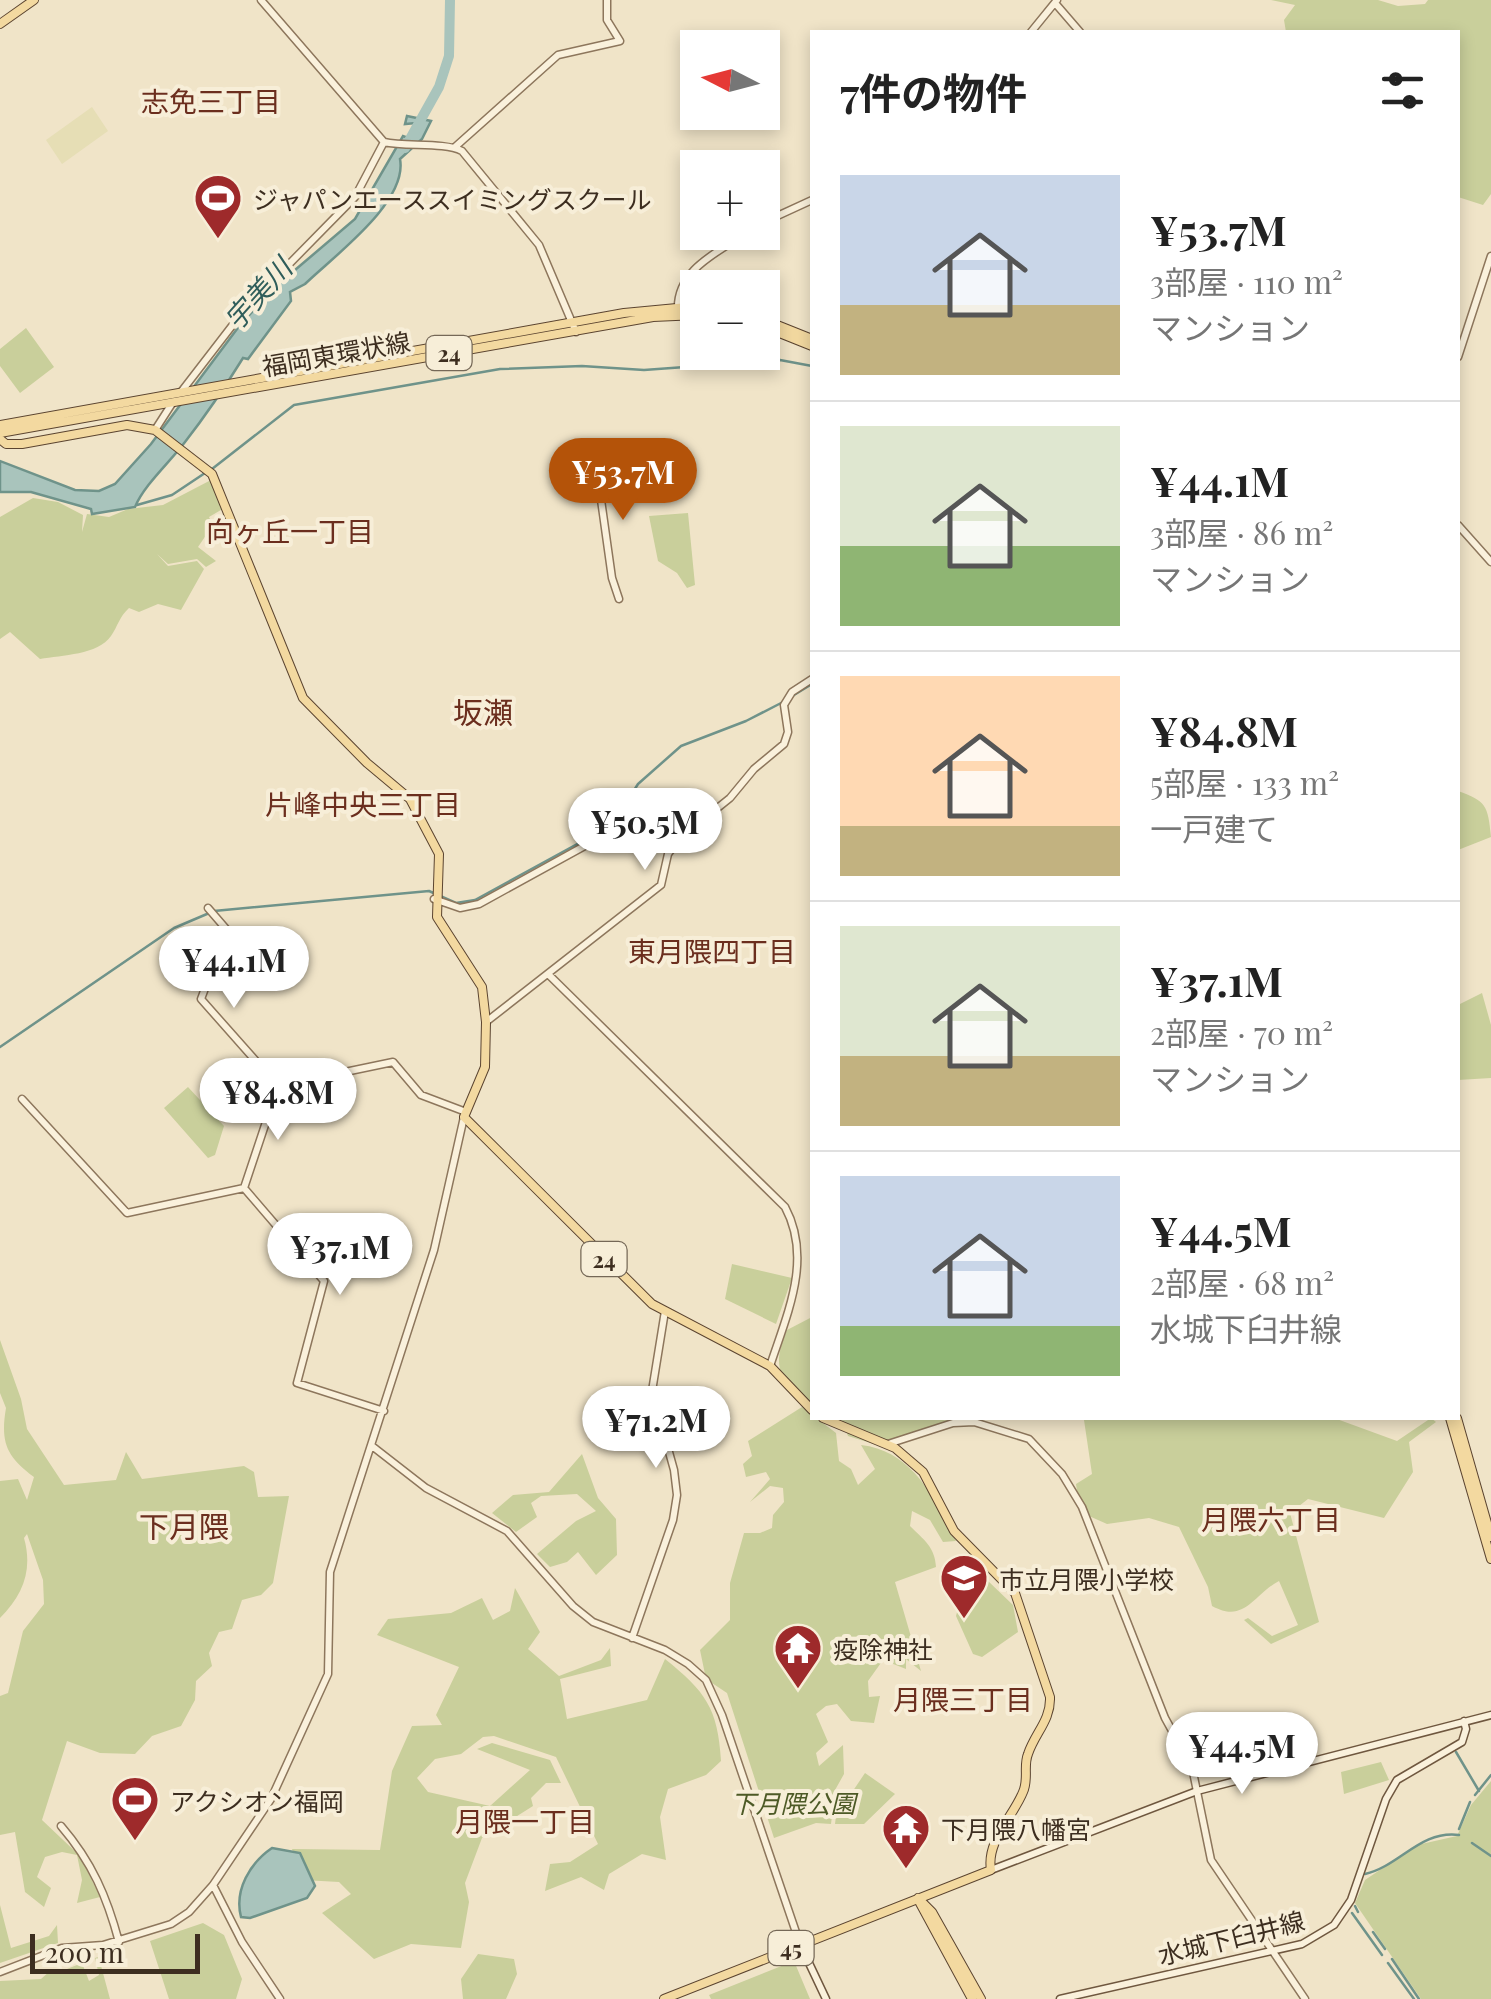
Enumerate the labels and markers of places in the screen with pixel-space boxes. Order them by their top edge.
sports icon: ジャパンエーススイミングスクール [192,172,244,240]
place label: ジャパンエーススイミングスクール [253,182,652,215]
pin: ¥53.7M [542,438,704,523]
pin: ¥50.5M [564,788,726,873]
pin: ¥44.1M [153,926,315,1011]
pin: ¥84.8M [197,1058,359,1143]
pin: ¥37.1M [259,1213,421,1298]
pin: ¥71.2M [575,1386,737,1471]
school or university icon: 市立月隈小学校 [938,1552,990,1620]
place label: 市立月隈小学校 [999,1562,1174,1595]
temple icon: 疫除神社 [772,1622,824,1690]
place label: 疫除神社 [833,1632,933,1665]
pin: ¥44.5M [1161,1712,1323,1797]
sports icon: アクシオン福岡 [109,1774,161,1842]
place label: アクシオン福岡 [170,1784,344,1817]
temple icon: 下月隈八幡宮 [880,1802,932,1870]
place label: 下月隈八幡宮 [941,1812,1091,1845]

